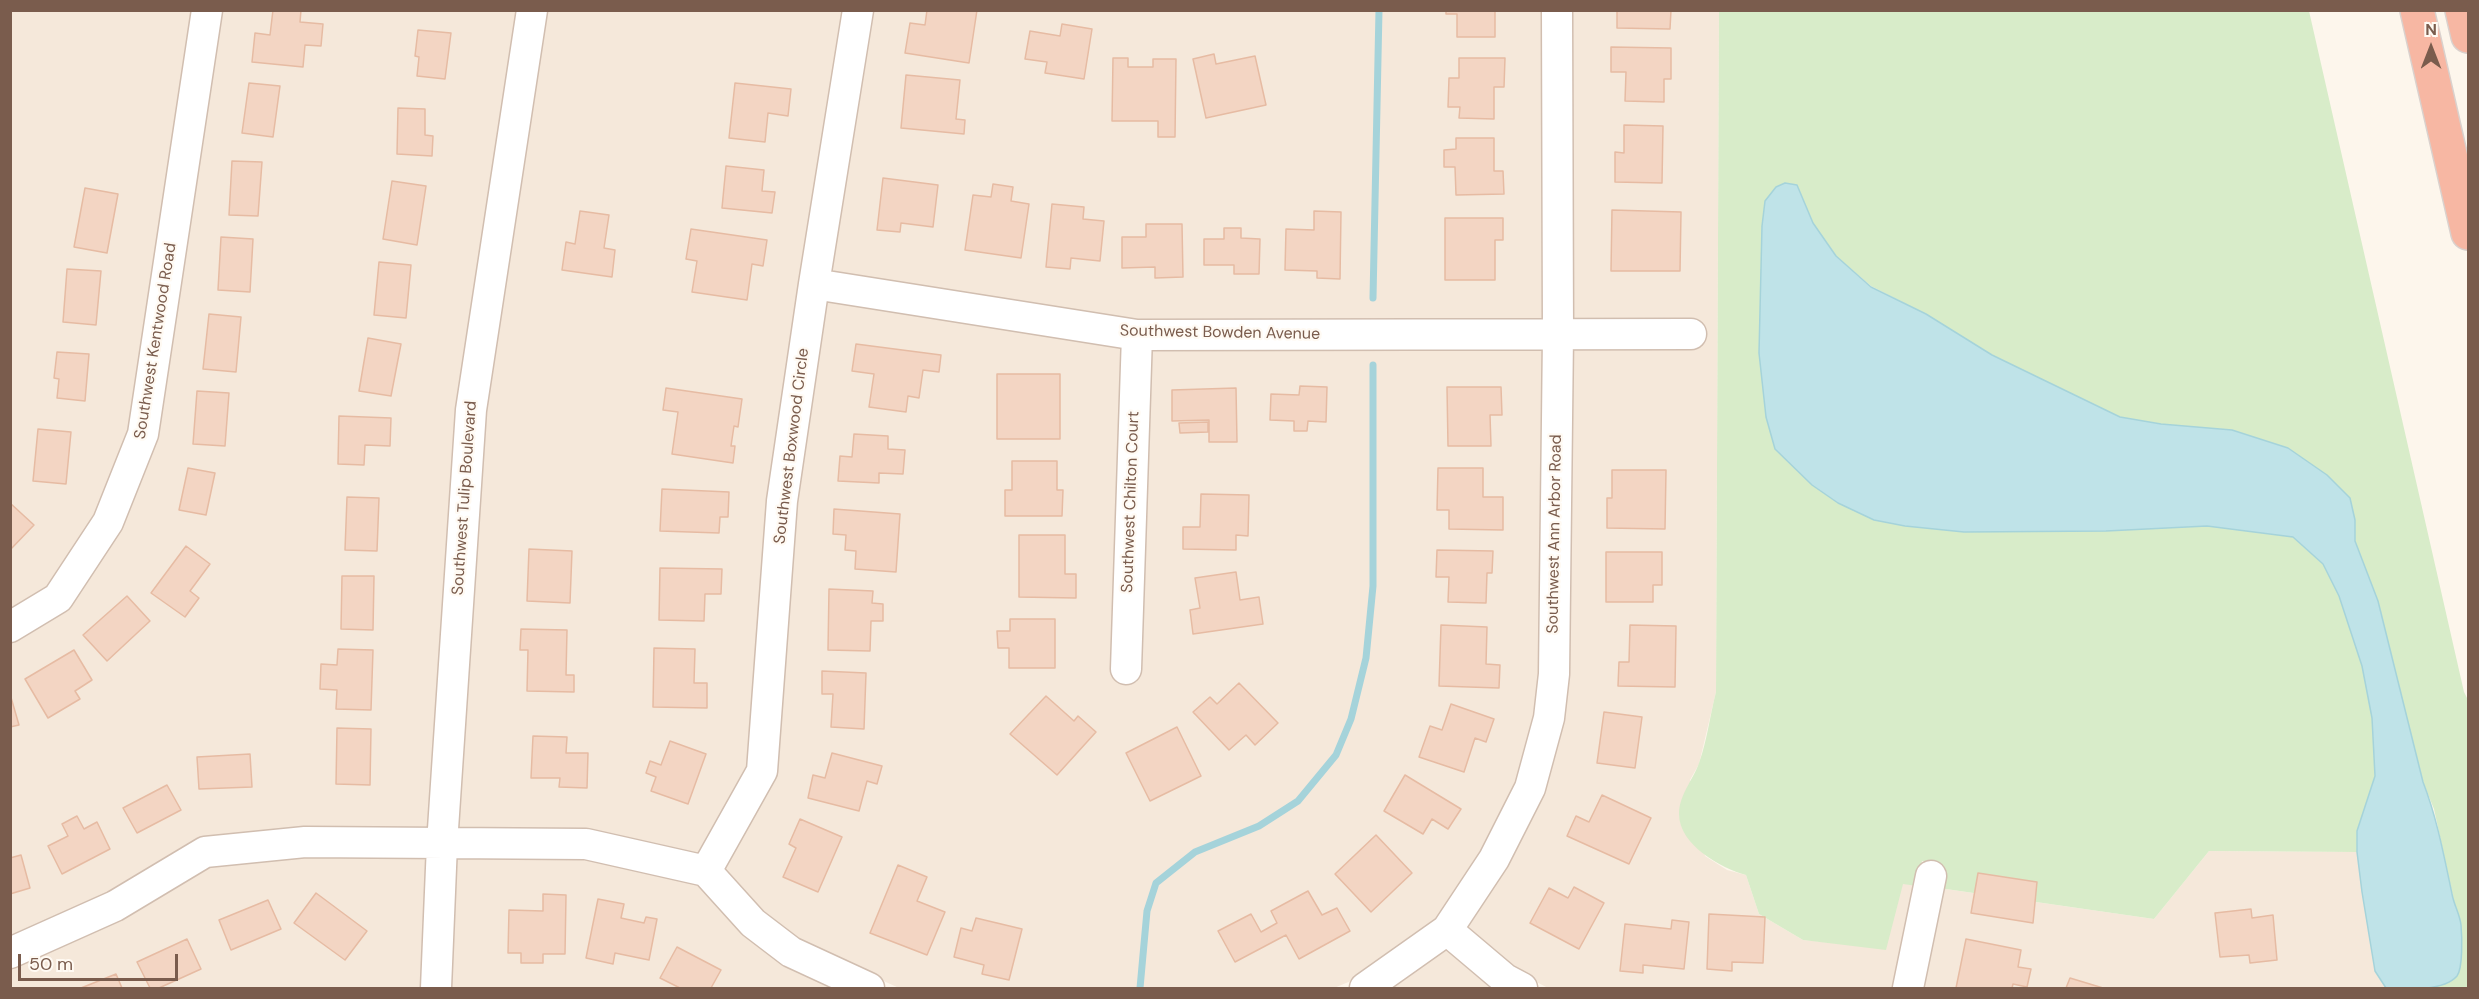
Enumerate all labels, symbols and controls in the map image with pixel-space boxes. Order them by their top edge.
north arrow [2401,18,2461,78]
text: N [2425,19,2437,40]
street label: Southwest Kentwood Road [131,242,181,440]
street label: Southwest Bowden Avenue [1120,322,1320,344]
street label: Southwest Boxwood Circle [770,347,814,545]
street label: Southwest Tulip Boulevard [449,400,481,596]
street label: Southwest Chilton Court [1118,411,1144,593]
street label: Southwest Ann Arbor Road [1544,434,1566,634]
scale bar [21,942,182,980]
text: 50 m [29,952,73,976]

